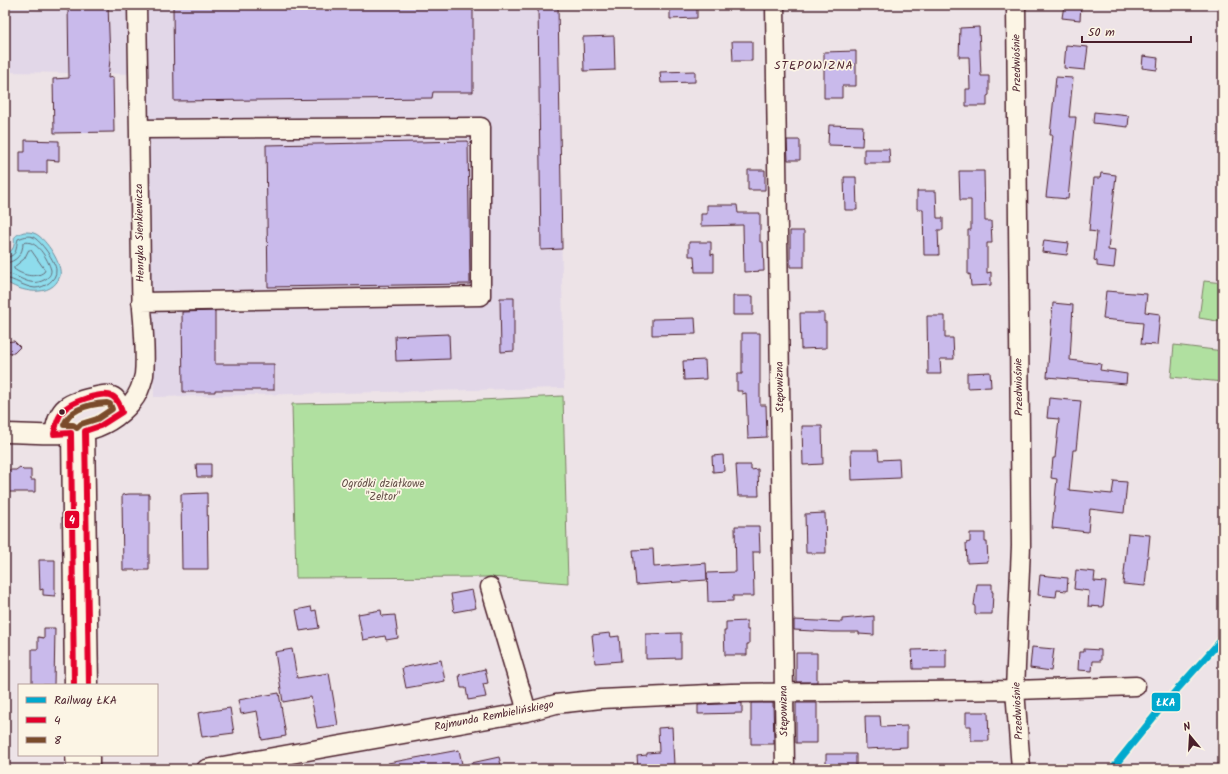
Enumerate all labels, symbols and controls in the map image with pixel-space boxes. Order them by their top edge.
scale bar [1082,18,1191,44]
text: 50 m [1088,23,1115,42]
street label: Przedwiośnie [1007,34,1027,92]
district label: STĘPOWIZNA [774,56,854,75]
street label: Henryka Sienkiewicza [130,184,150,282]
street label: Przedwiośnie [1009,358,1029,416]
street label: Stępowizna [771,361,789,413]
unlabelled marker [57,407,67,417]
park label: Ogródki działkowe "Zeltor" [342,475,424,506]
line badge: 4 [64,510,80,529]
text: 4 [69,511,75,529]
street label: Przedwiośnie [1007,682,1029,740]
legend [18,684,158,756]
street label: Stępowizna [775,685,793,737]
text: Railway ŁKA [54,691,117,710]
line badge: ŁKA [1151,692,1181,712]
text: ŁKA [1156,694,1176,712]
street label: Rajmunda Rembielińskiego [433,696,555,736]
text: 4 [54,711,61,730]
north arrow [1170,716,1210,756]
text: N [1181,718,1193,737]
text: 8 [54,731,62,750]

